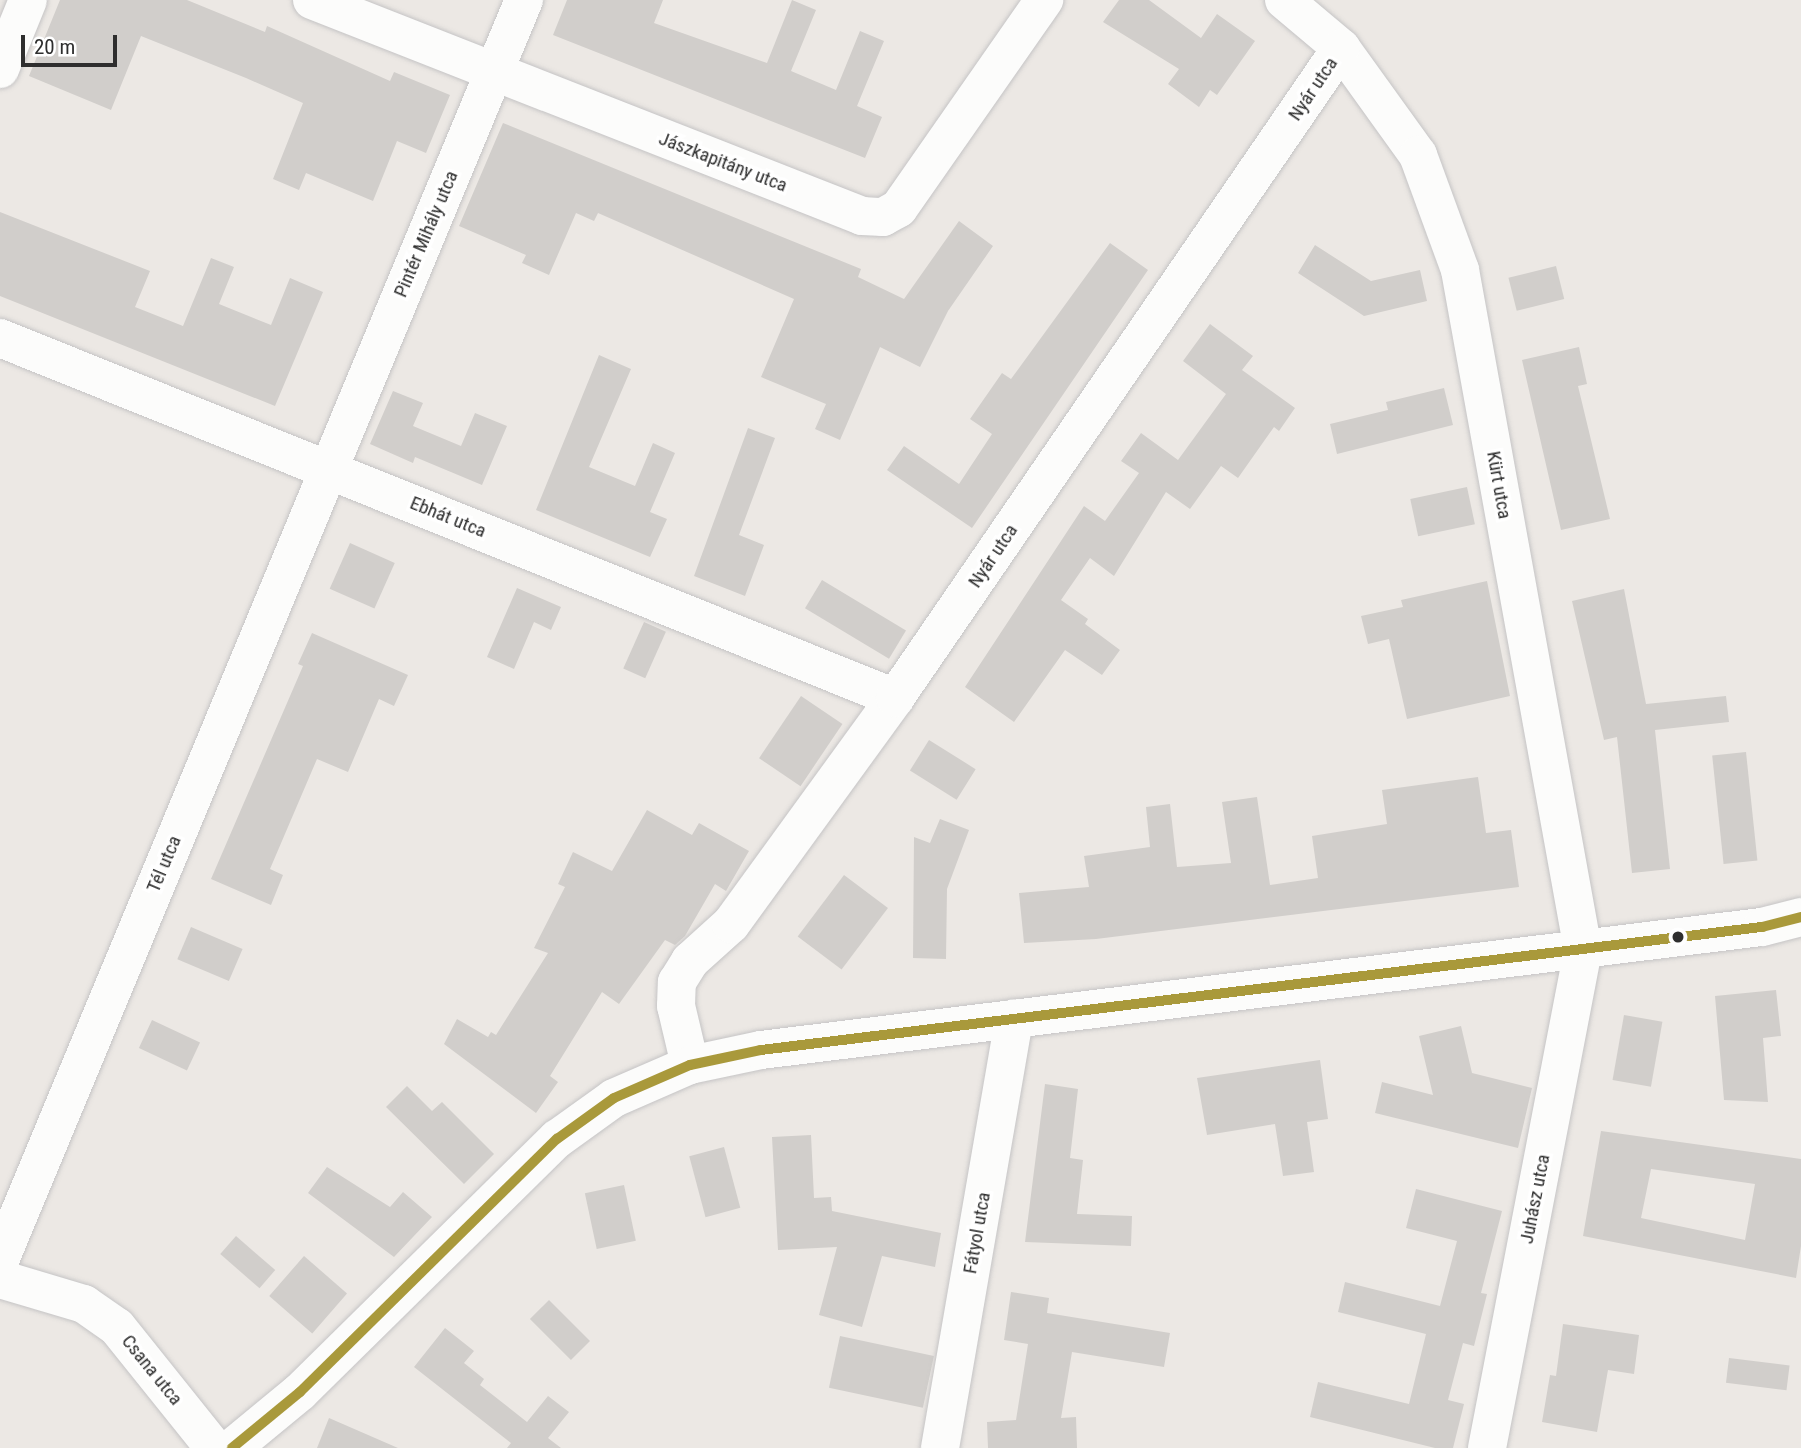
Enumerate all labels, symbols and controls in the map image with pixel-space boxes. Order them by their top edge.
scale bar [24,21,121,65]
text: 20 m [34,35,75,59]
street label: Nyár utca [1284,53,1342,125]
street label: Jászkapitány utca [656,127,790,197]
street label: Pintér Mihály utca [389,167,463,301]
street label: Kürt utca [1482,449,1516,521]
street label: Ebhát utca [407,491,489,543]
street label: Nyár utca [964,520,1022,592]
street label: Tél utca [142,832,186,896]
unlabelled marker [1671,930,1685,944]
street label: Juhász utca [1515,1152,1555,1246]
street label: Fátyol utca [959,1191,995,1275]
street label: Csana utca [117,1330,187,1410]

